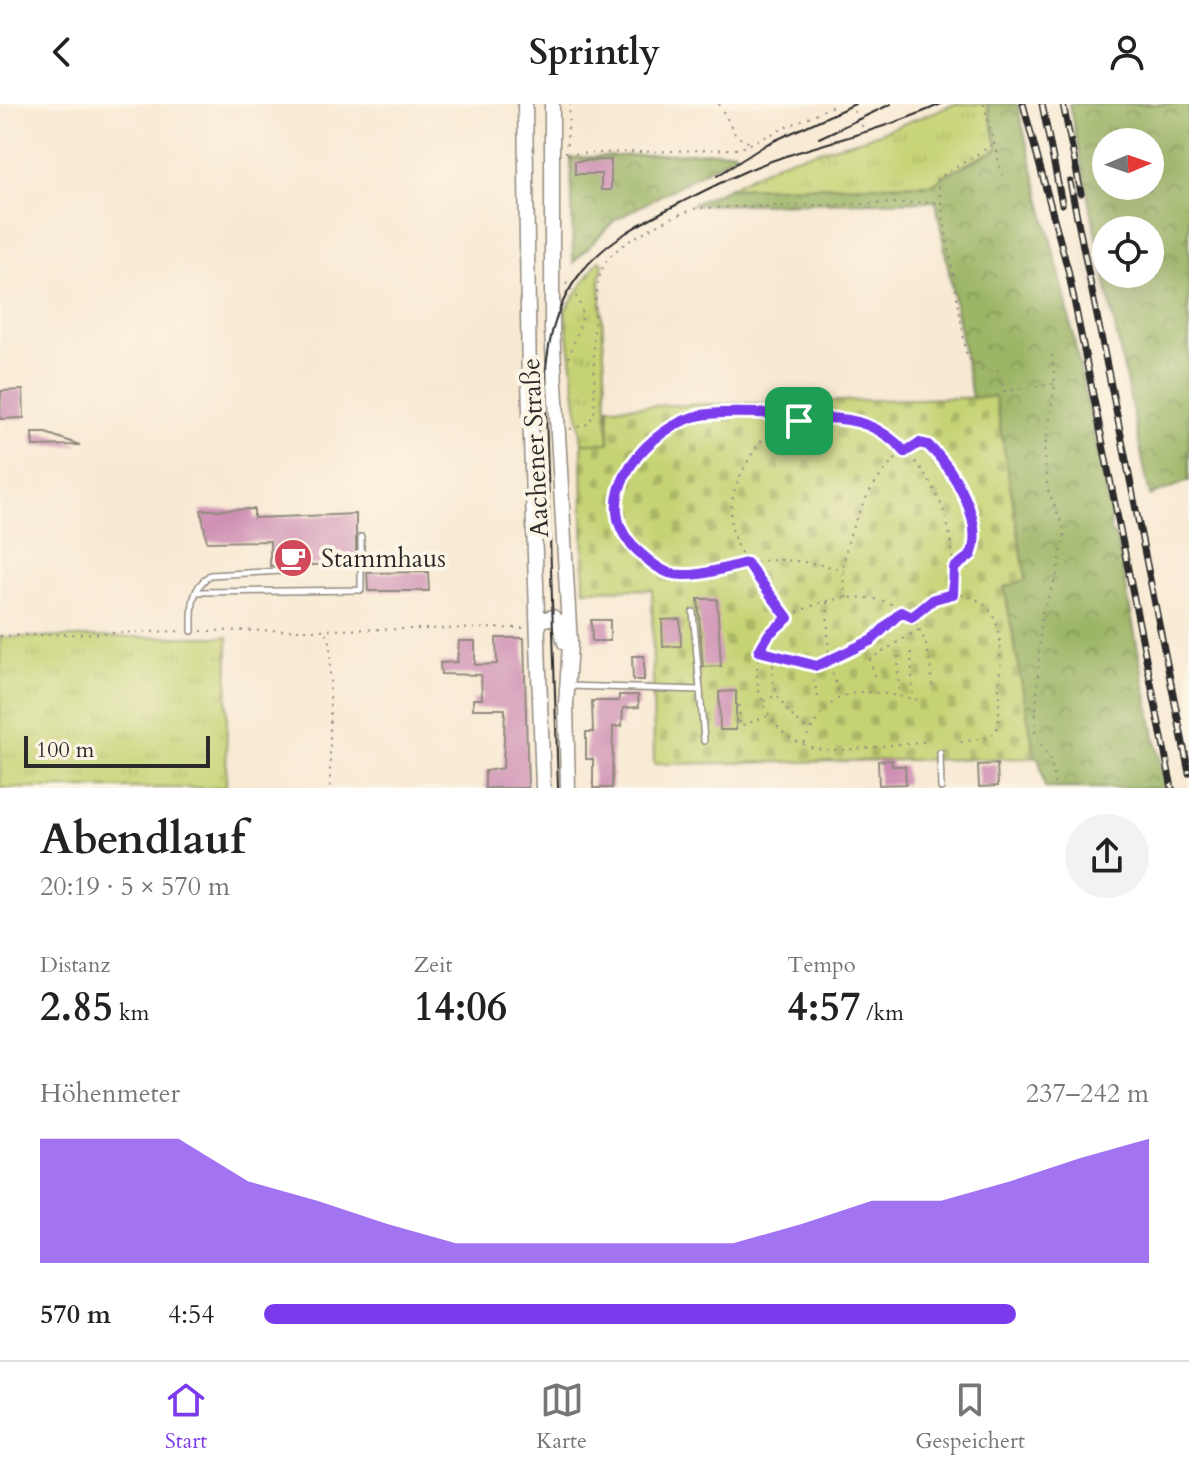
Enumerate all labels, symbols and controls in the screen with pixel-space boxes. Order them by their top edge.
text: Sprintly [529,28,660,77]
icon: back [40,30,84,74]
icon: person [1105,30,1149,74]
north arrow [1092,128,1164,200]
map controls [1092,128,1164,288]
button: locate [1092,216,1164,288]
street label: Aachener Straße [513,357,557,539]
pin [765,387,833,455]
icon: arrive [777,399,821,443]
cafe icon: Stammhaus [272,537,314,579]
place label: Stammhaus [321,541,446,576]
scale bar [24,732,210,768]
text: 100 m [36,735,94,765]
text: Abendlauf [40,809,245,869]
button: share [1065,814,1149,898]
text: 20:19 · 5 × 570 m [40,869,230,904]
text: Distanz [40,950,110,980]
text: Zeit [414,950,452,980]
text: Tempo [787,950,856,980]
text: 2.85 [40,980,113,1035]
text: 14:06 [414,980,507,1035]
text: 4:57 [787,980,860,1035]
text: km [113,998,149,1028]
text: /km [860,998,904,1028]
text: Höhenmeter [40,1076,180,1111]
text: 237–242 m [1026,1076,1149,1111]
text: 570 m [40,1297,111,1332]
text: 4:54 [168,1297,215,1332]
tab: Start [164,1378,208,1456]
tab: Karte [536,1378,587,1456]
tab: Gespeichert [915,1378,1025,1456]

